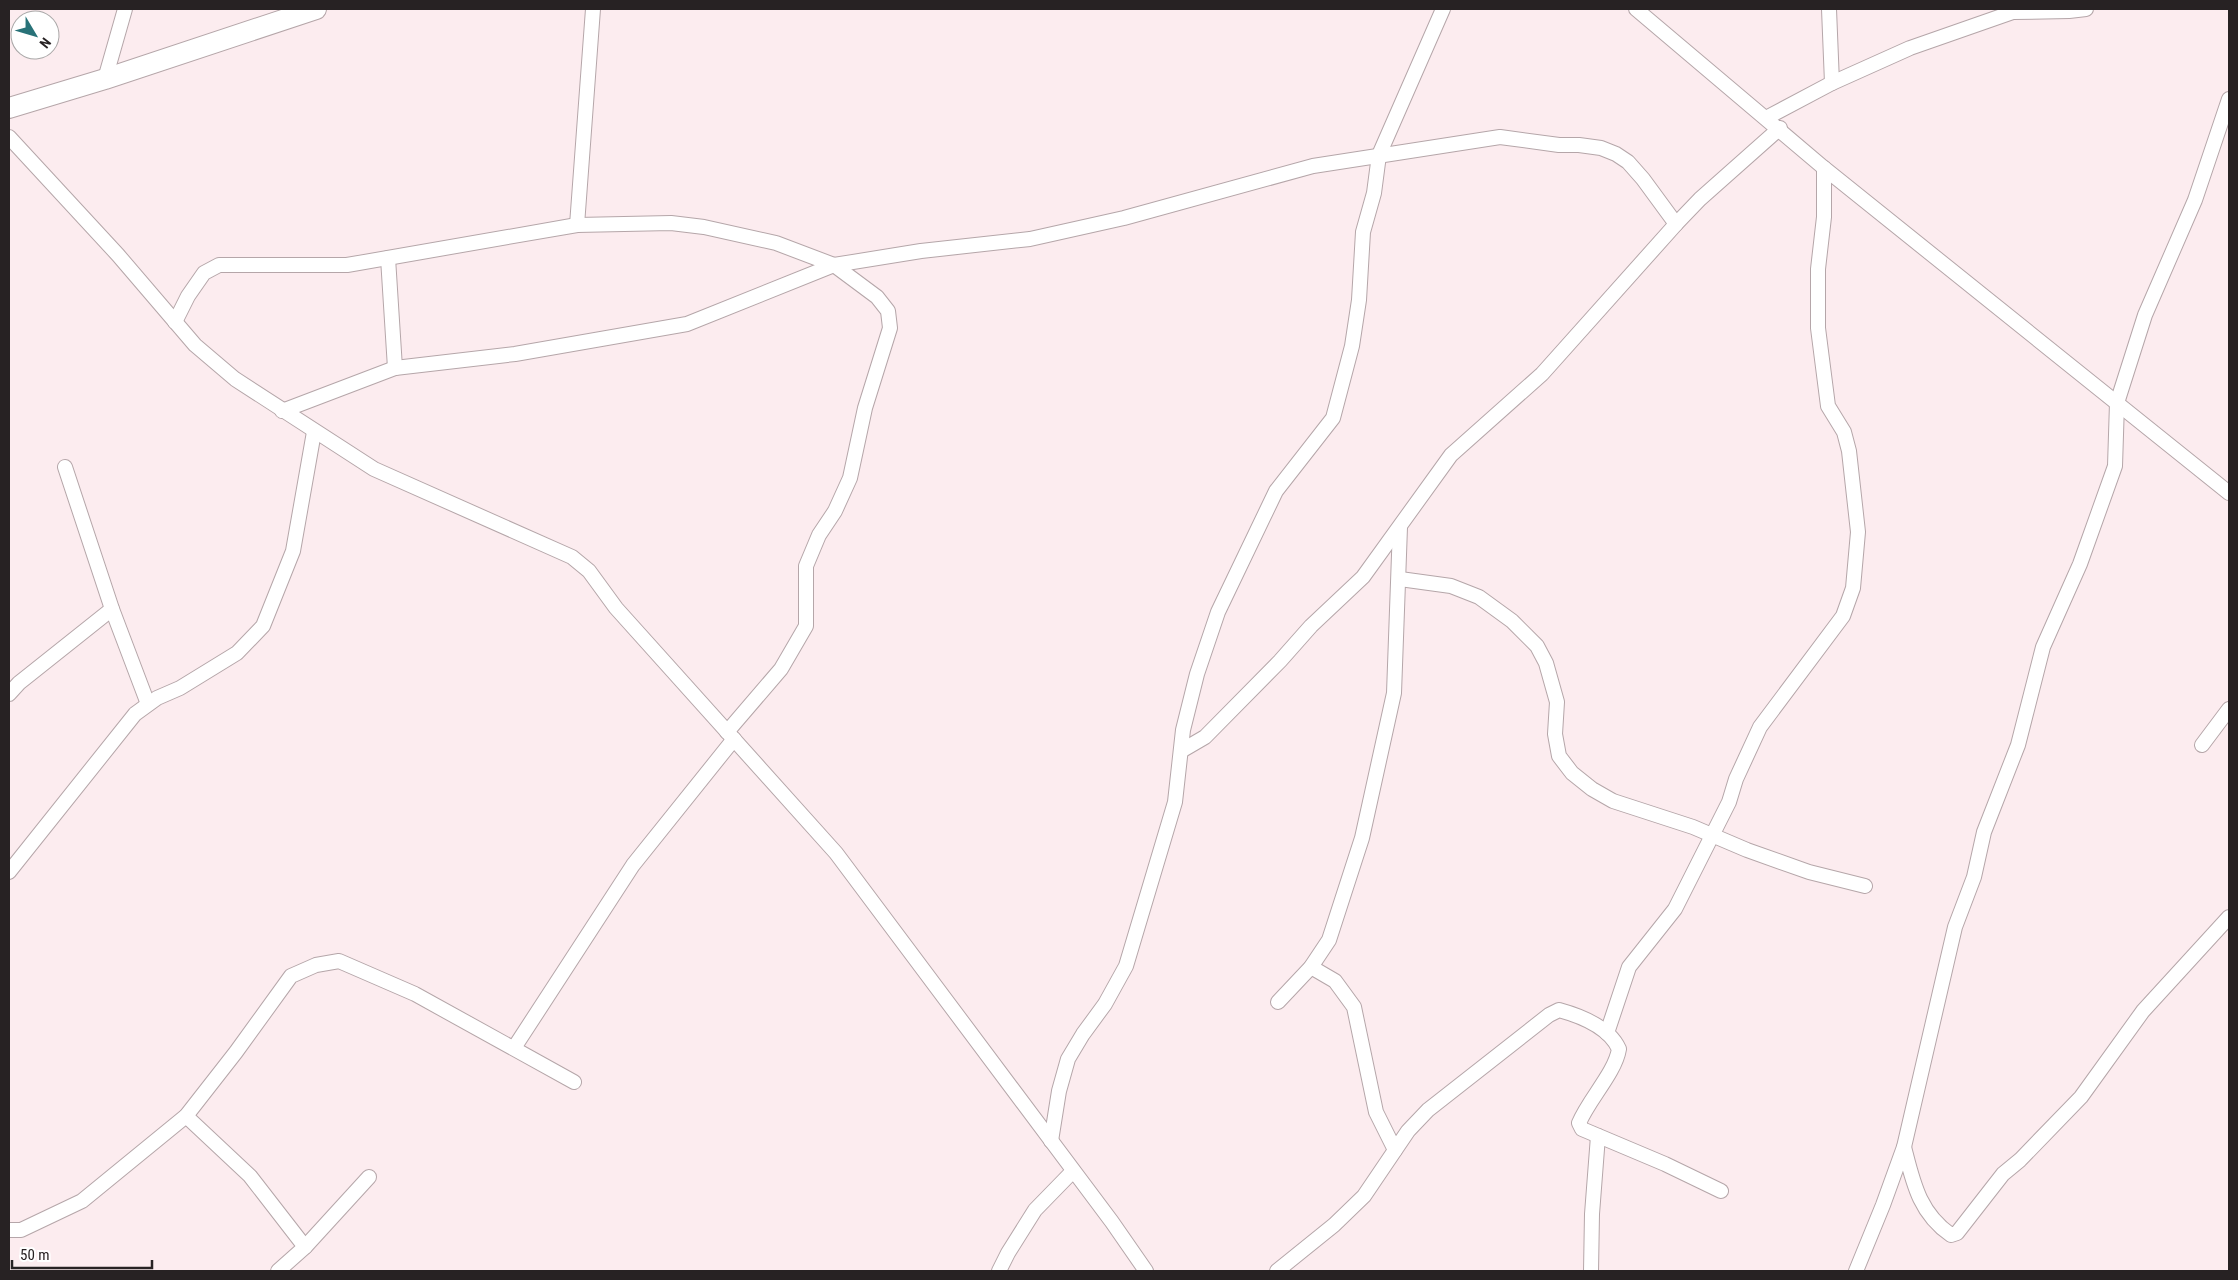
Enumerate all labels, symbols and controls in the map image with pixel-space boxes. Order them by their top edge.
north arrow [10,10,60,60]
text: N [36,35,54,51]
scale bar [12,1238,152,1270]
text: 50 m [20,1246,50,1264]

